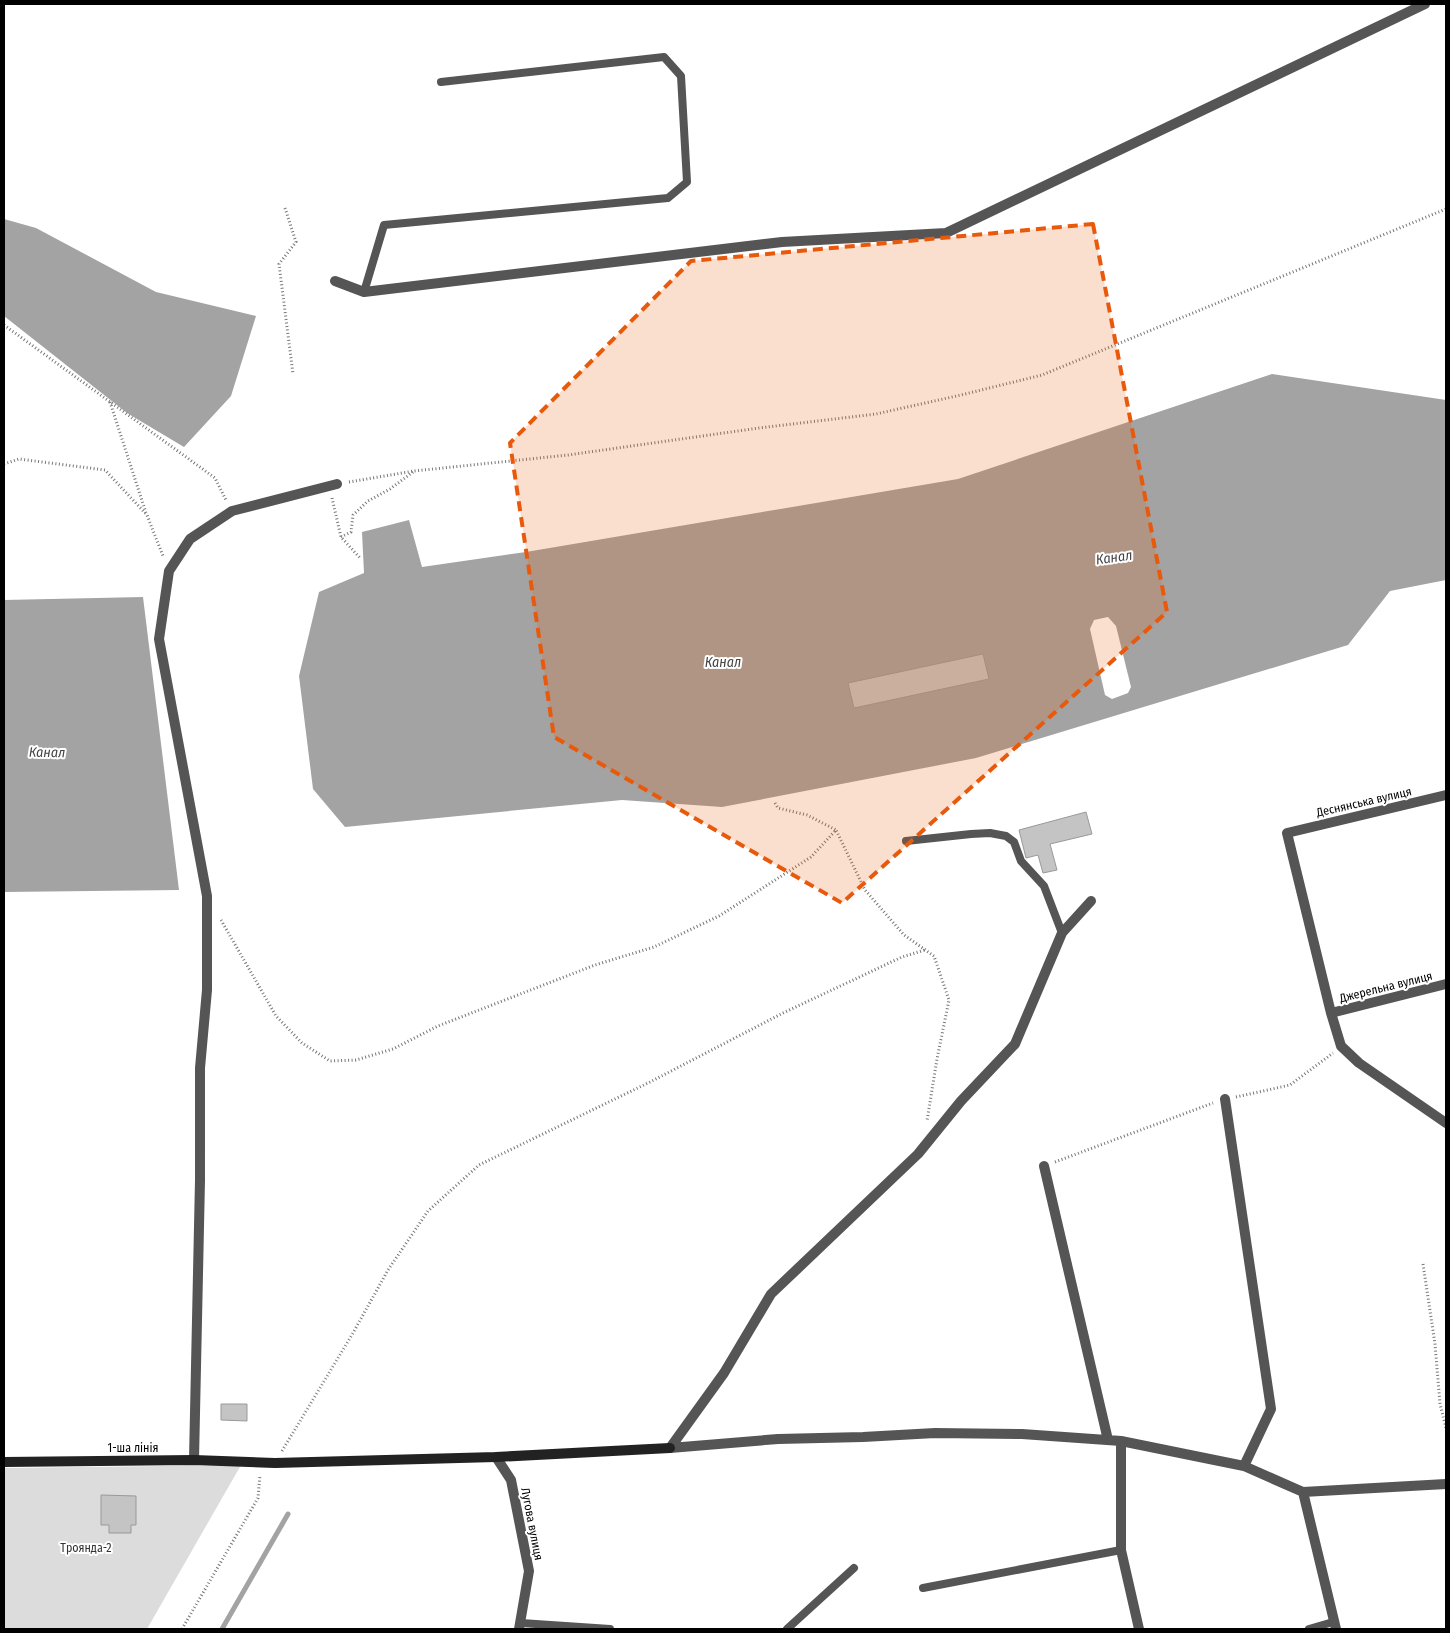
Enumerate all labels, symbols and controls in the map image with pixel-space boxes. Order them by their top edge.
water label: Канал [1095,547,1133,568]
water label: Канал [705,654,741,671]
water label: Канал [29,744,65,761]
street label: Деснянська вулиця [1314,784,1413,820]
street label: Джерельна вулиця [1337,969,1434,1006]
street label: 1-ша лінія [108,1441,158,1455]
street label: Лугова вулиця [518,1486,546,1562]
park label: Троянда-2 [60,1541,112,1555]

